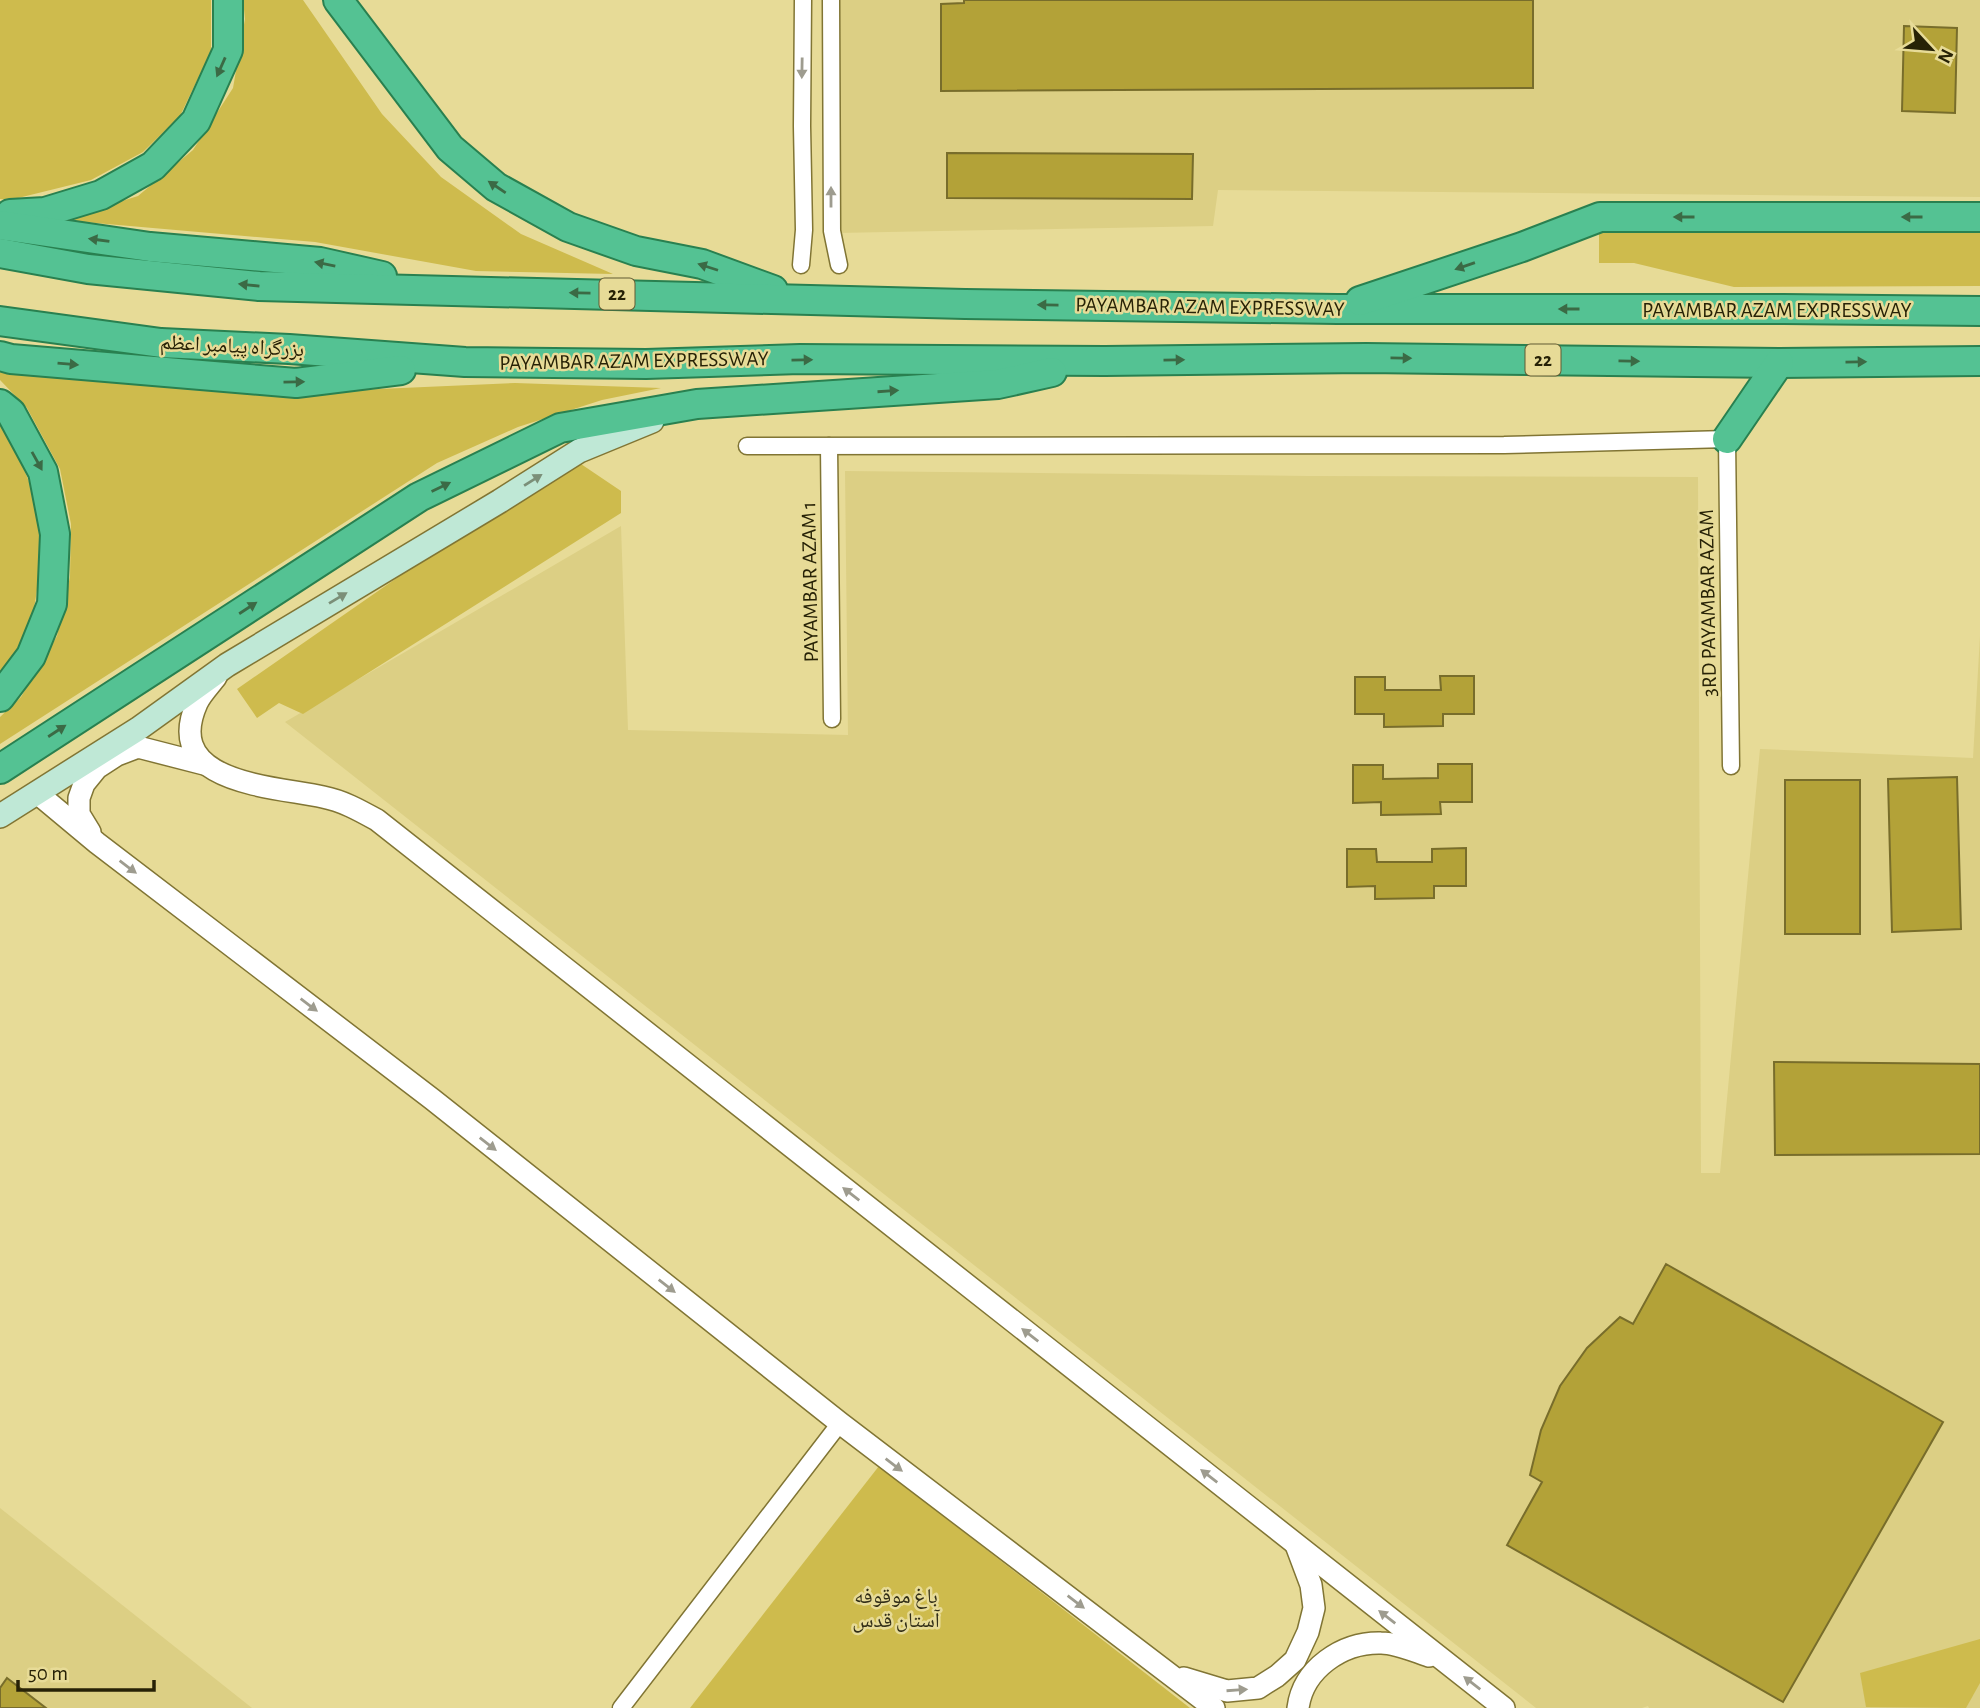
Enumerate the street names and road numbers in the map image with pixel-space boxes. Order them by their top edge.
road number: 22 [600,278,634,310]
street label: PAYAMBAR AZAM EXPRESSWAY [1075,294,1345,320]
street label: PAYAMBAR AZAM EXPRESSWAY [1642,300,1912,321]
street label: بزرگراه پیامبر اعظم [159,332,305,363]
road number: 22 [1526,344,1560,376]
street label: PAYAMBAR AZAM EXPRESSWAY [499,348,769,374]
street label: PAYAMBAR AZAM 1 [798,501,822,663]
street label: 3RD PAYAMBAR AZAM [1696,509,1720,697]

